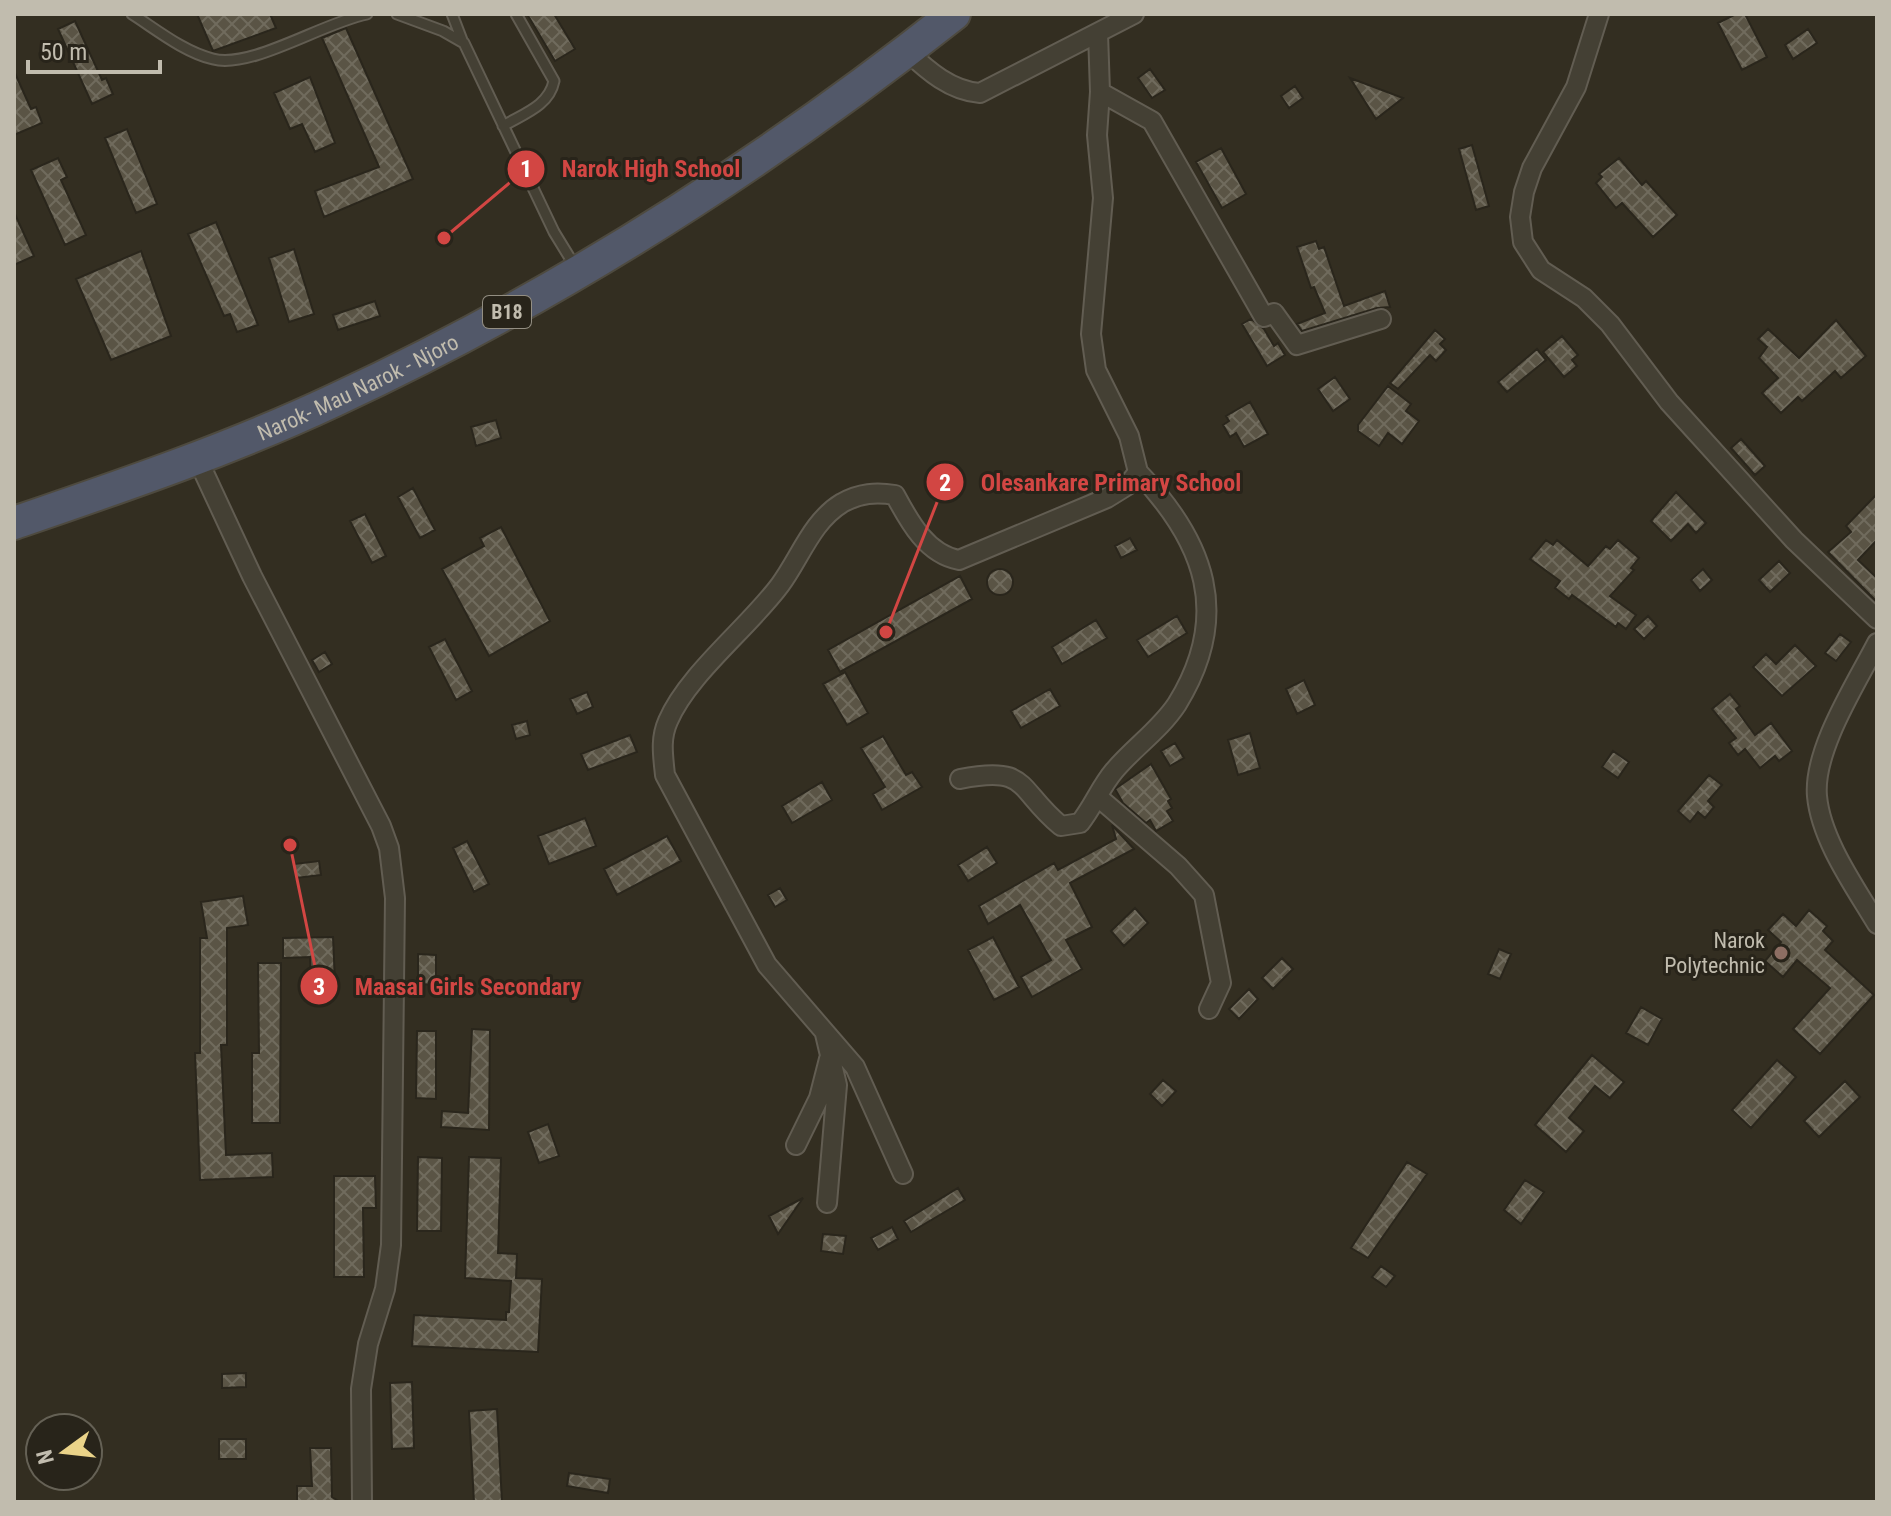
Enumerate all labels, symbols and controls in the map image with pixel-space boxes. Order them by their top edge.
scale bar [28,24,160,74]
text: 50 m [40,38,87,66]
callout: Narok High School [506,145,756,193]
text: 1 [520,155,532,183]
text: Narok High School [562,155,740,183]
road number: B18 [483,296,531,328]
street label: Narok- Mau Narok - Njoro [254,329,462,445]
callout: Olesankare Primary School [925,458,1257,506]
text: 2 [939,469,951,497]
text: Olesankare Primary School [981,469,1241,497]
place label: Narok Polytechnic [1664,928,1765,978]
marker: Narok Polytechnic [1772,944,1790,962]
callout: Maasai Girls Secondary [299,962,597,1010]
text: 3 [313,973,325,1001]
text: Maasai Girls Secondary [355,973,582,1001]
north arrow [24,1412,104,1492]
text: N [31,1447,59,1467]

